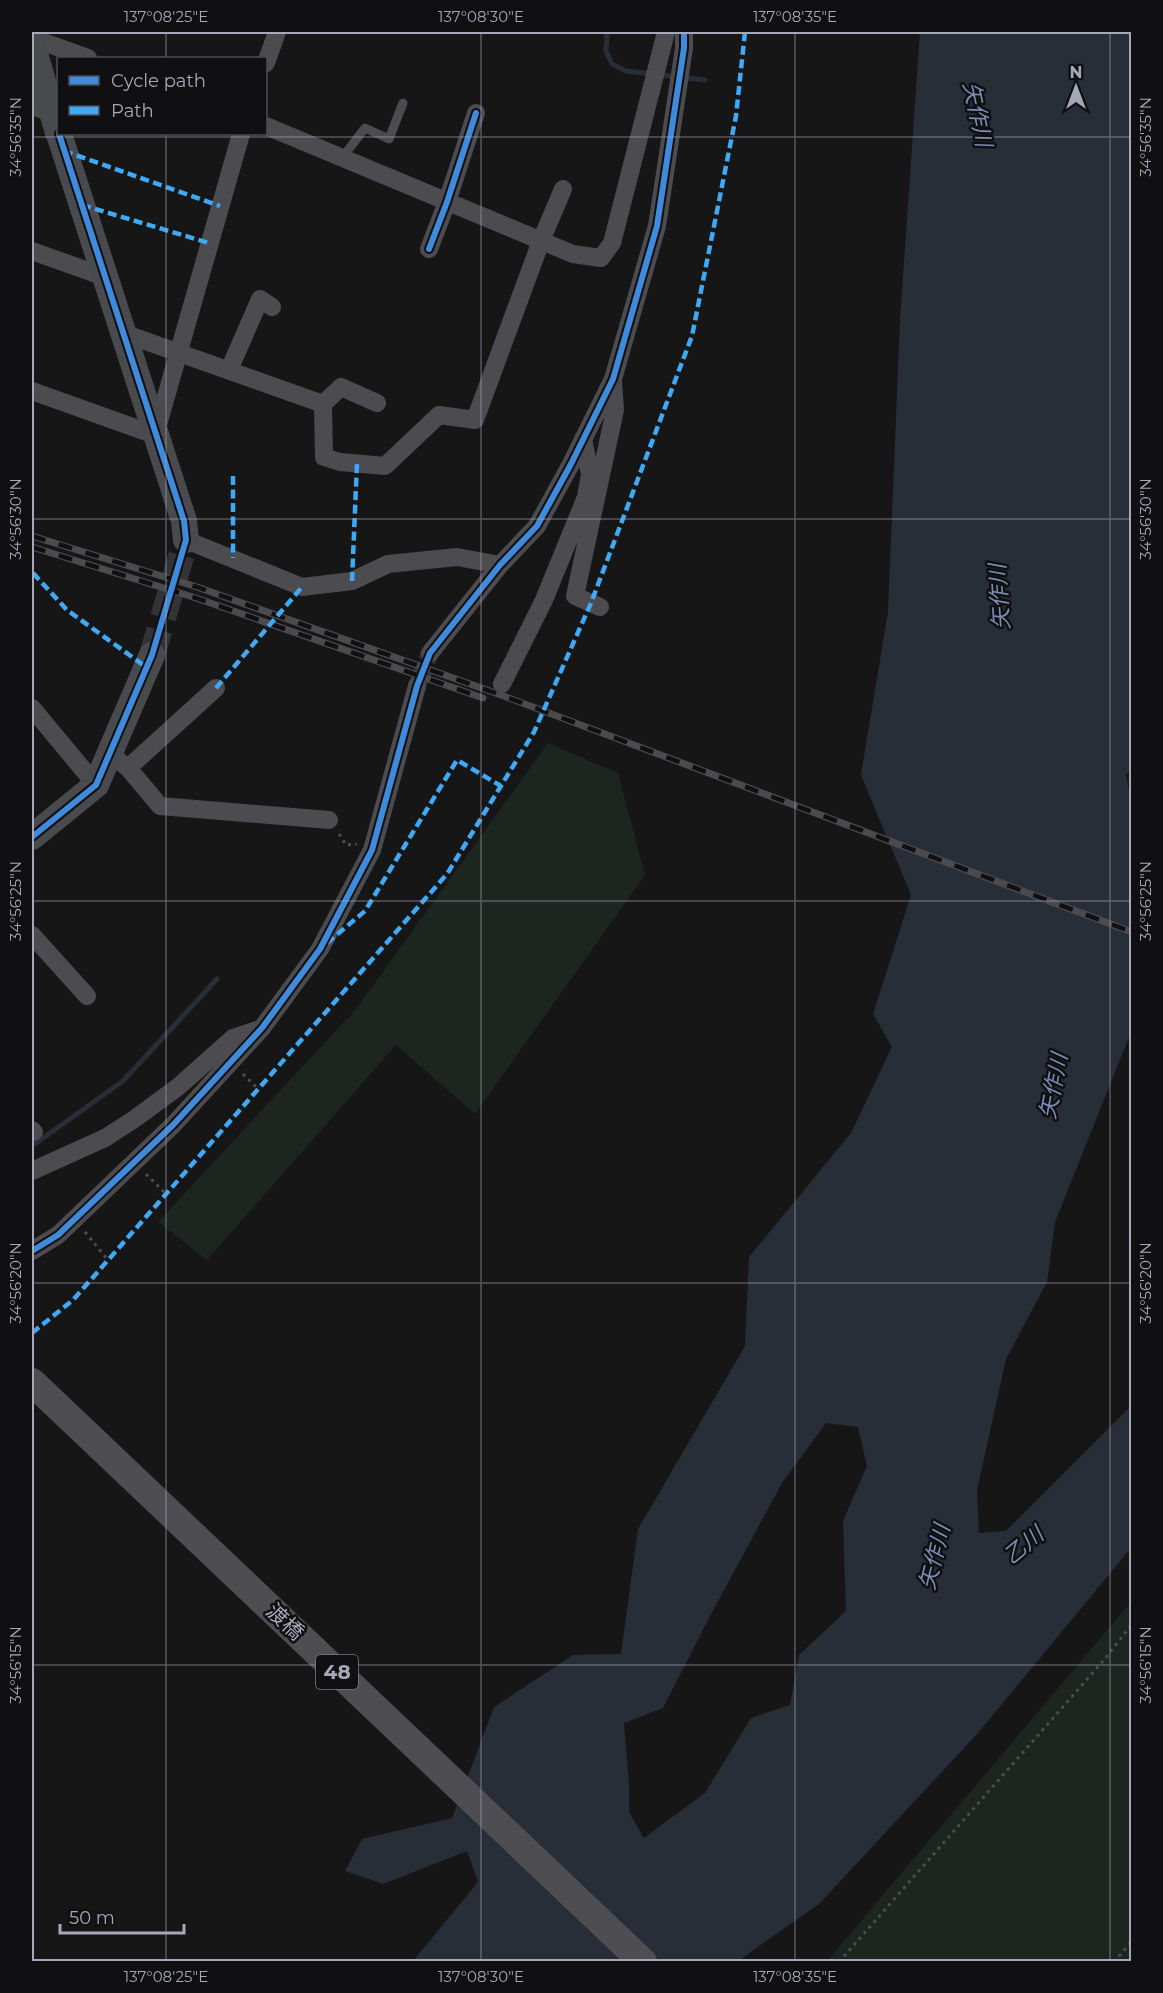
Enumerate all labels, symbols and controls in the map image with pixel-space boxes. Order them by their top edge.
text: 137°08'25"E [124,7,208,26]
text: 137°08'30"E [438,7,524,26]
text: 137°08'35"E [753,7,837,26]
legend [57,57,267,135]
north arrow [1046,57,1106,117]
text: N [1070,63,1082,82]
text: Cycle path [111,70,206,92]
water label: 矢作川 [957,79,998,151]
text: 34°56'35"N [6,97,25,177]
text: 34°56'35"N [1136,97,1155,177]
text: Path [111,100,154,122]
text: 34°56'30"N [6,478,25,560]
text: 34°56'30"N [1136,478,1155,560]
water label: 矢作川 [984,561,1015,631]
text: 34°56'25"N [6,861,25,941]
text: 34°56'25"N [1136,861,1155,941]
water label: 矢作川 [1034,1049,1073,1121]
text: 34°56'20"N [6,1242,25,1324]
text: 34°56'20"N [1136,1242,1155,1324]
water label: 矢作川 [913,1520,956,1592]
water label: 乙川 [998,1520,1050,1570]
street label: 渡橋 [261,1598,309,1645]
text: 34°56'15"N [6,1626,25,1704]
text: 34°56'15"N [1136,1626,1155,1704]
road number: 48 [316,1655,358,1689]
scale bar [60,1897,184,1935]
text: 50 m [69,1907,115,1929]
text: 137°08'25"E [124,1967,208,1986]
text: 137°08'30"E [438,1967,524,1986]
text: 137°08'35"E [753,1967,837,1986]

